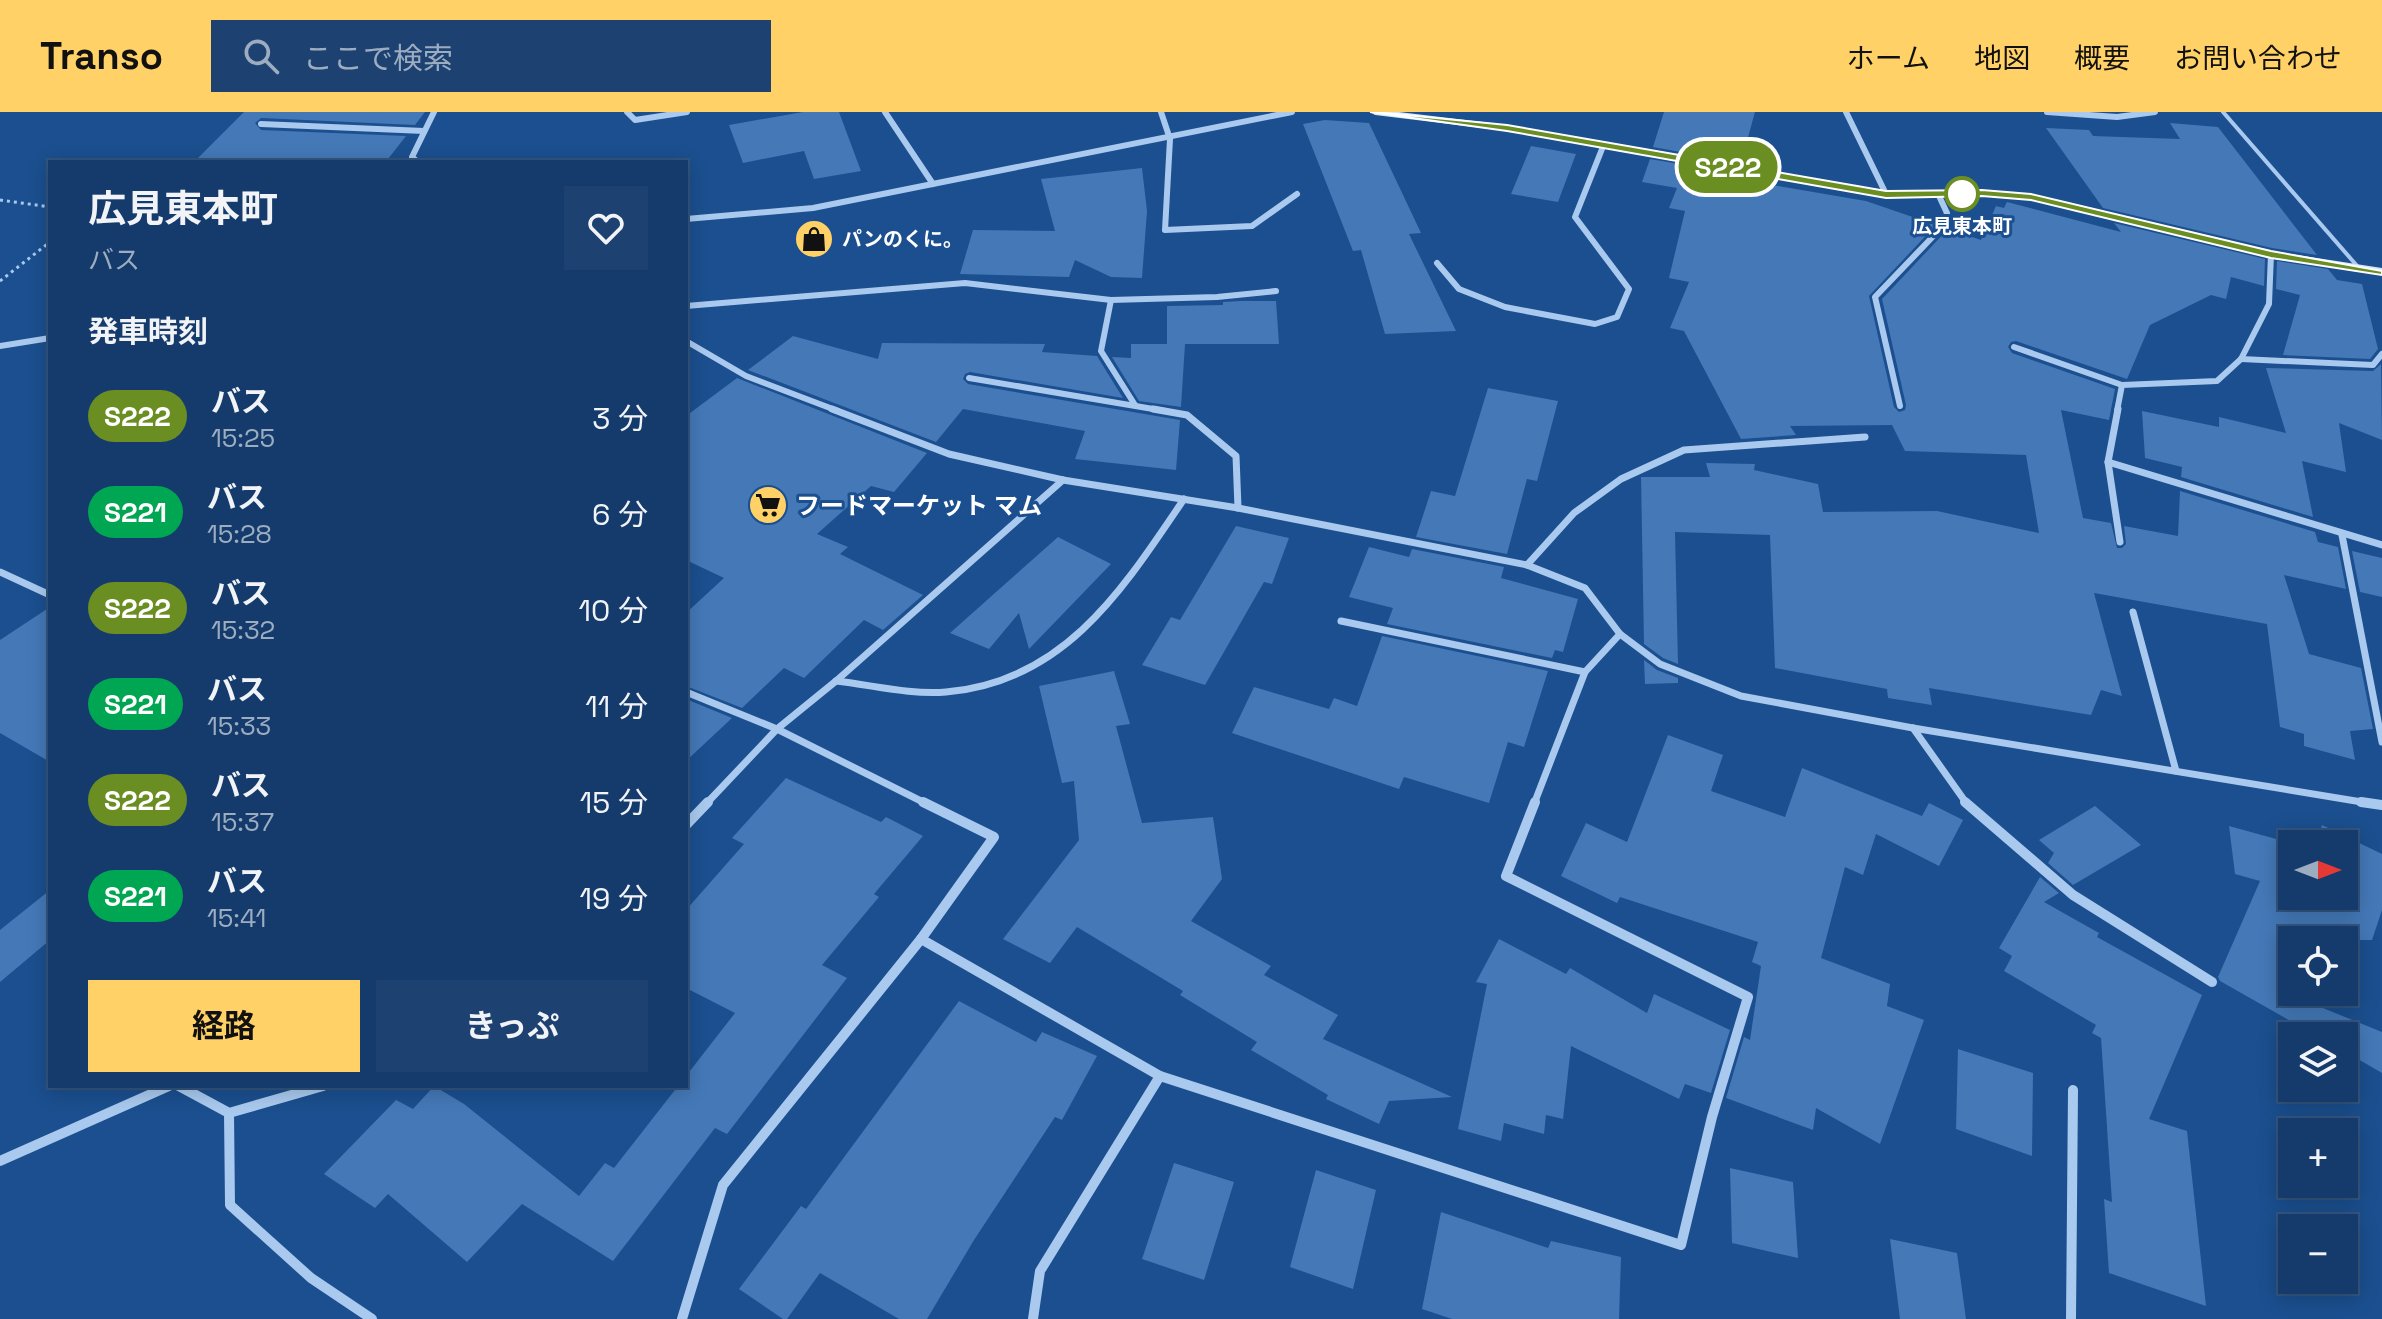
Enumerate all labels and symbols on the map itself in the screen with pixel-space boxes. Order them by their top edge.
line badge: S222 [1672,141,1784,193]
marker: 広見東本町 [1945,177,1979,211]
place label: 広見東本町 [1912,213,2012,239]
shop icon: パンのくに。 [793,218,835,260]
place label: パンのくに。 [842,226,963,252]
supermarket icon: フードマーケット マム [747,484,789,526]
place label: フードマーケット マム [796,490,1042,521]
north arrow [2278,830,2358,910]

